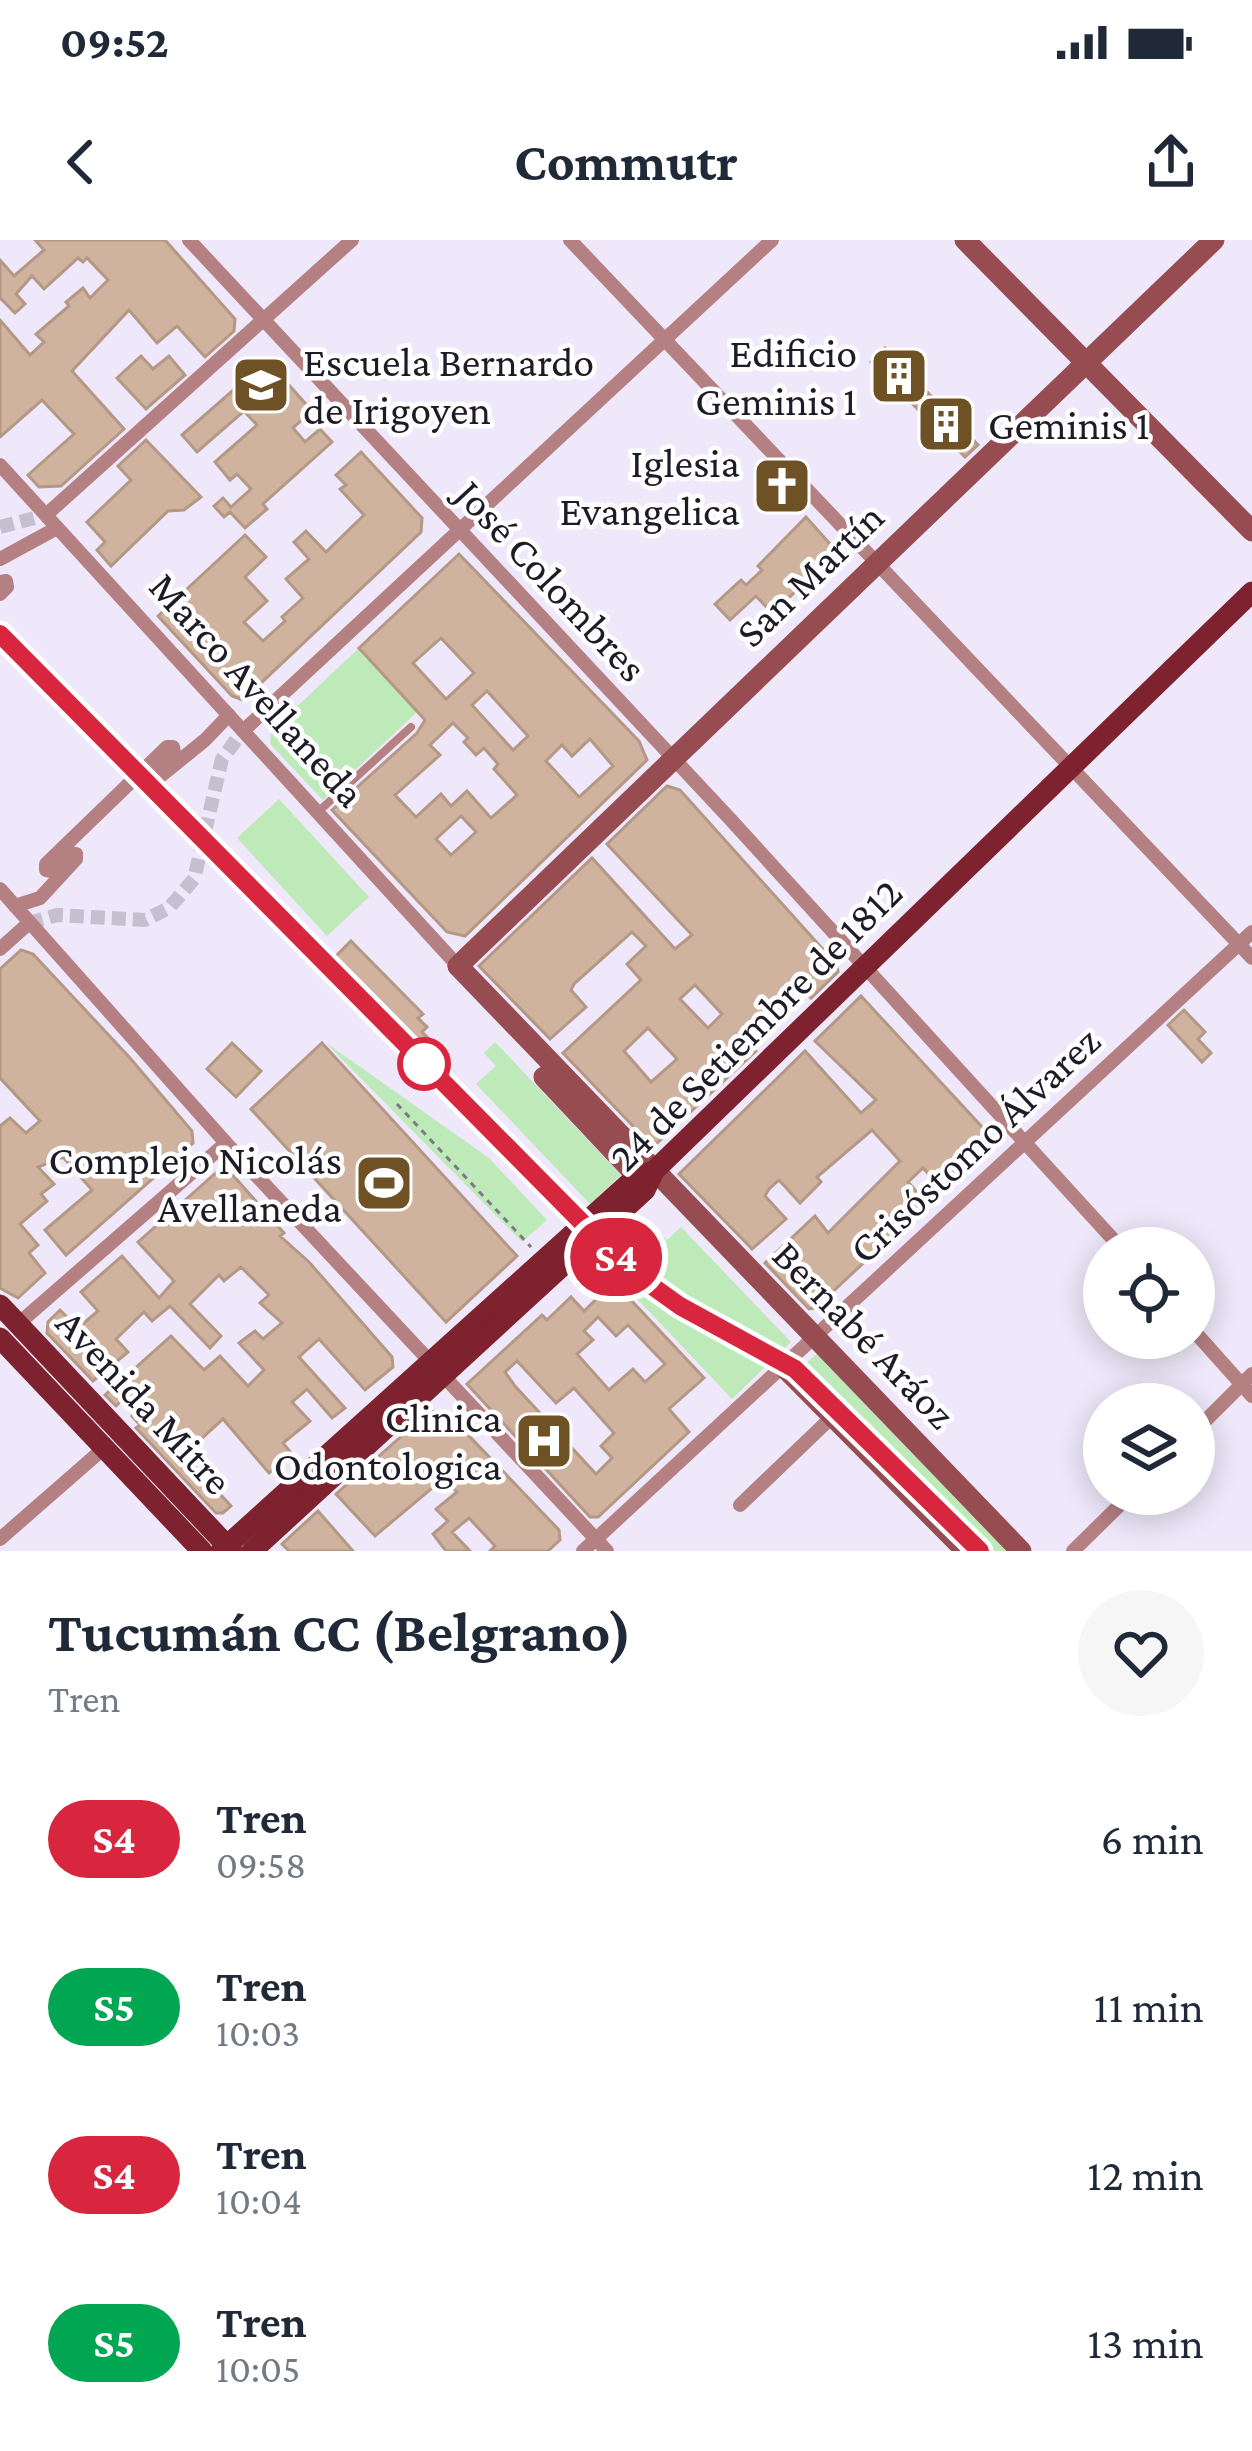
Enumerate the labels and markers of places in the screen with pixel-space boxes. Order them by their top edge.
place label: Edificio Geminis 1 [695,329,857,424]
place label: Escuela Bernardo de Irigoyen [303,338,594,433]
building icon: Edificio Geminis 1 [868,345,930,407]
school or university icon: Escuela Bernardo de Irigoyen [230,354,292,416]
building icon: Geminis 1 [915,393,977,455]
place label: Geminis 1 [988,401,1150,448]
place label: Iglesia Evangelica [560,439,740,534]
church icon: Iglesia Evangelica [751,455,813,517]
unlabelled marker [399,1039,449,1089]
place label: Complejo Nicolás Avellaneda [49,1136,342,1231]
sports icon: Complejo Nicolás Avellaneda [353,1152,415,1214]
place label: Clinica Odontologica [274,1394,502,1489]
hospital icon: Clinica Odontologica [513,1410,575,1472]

